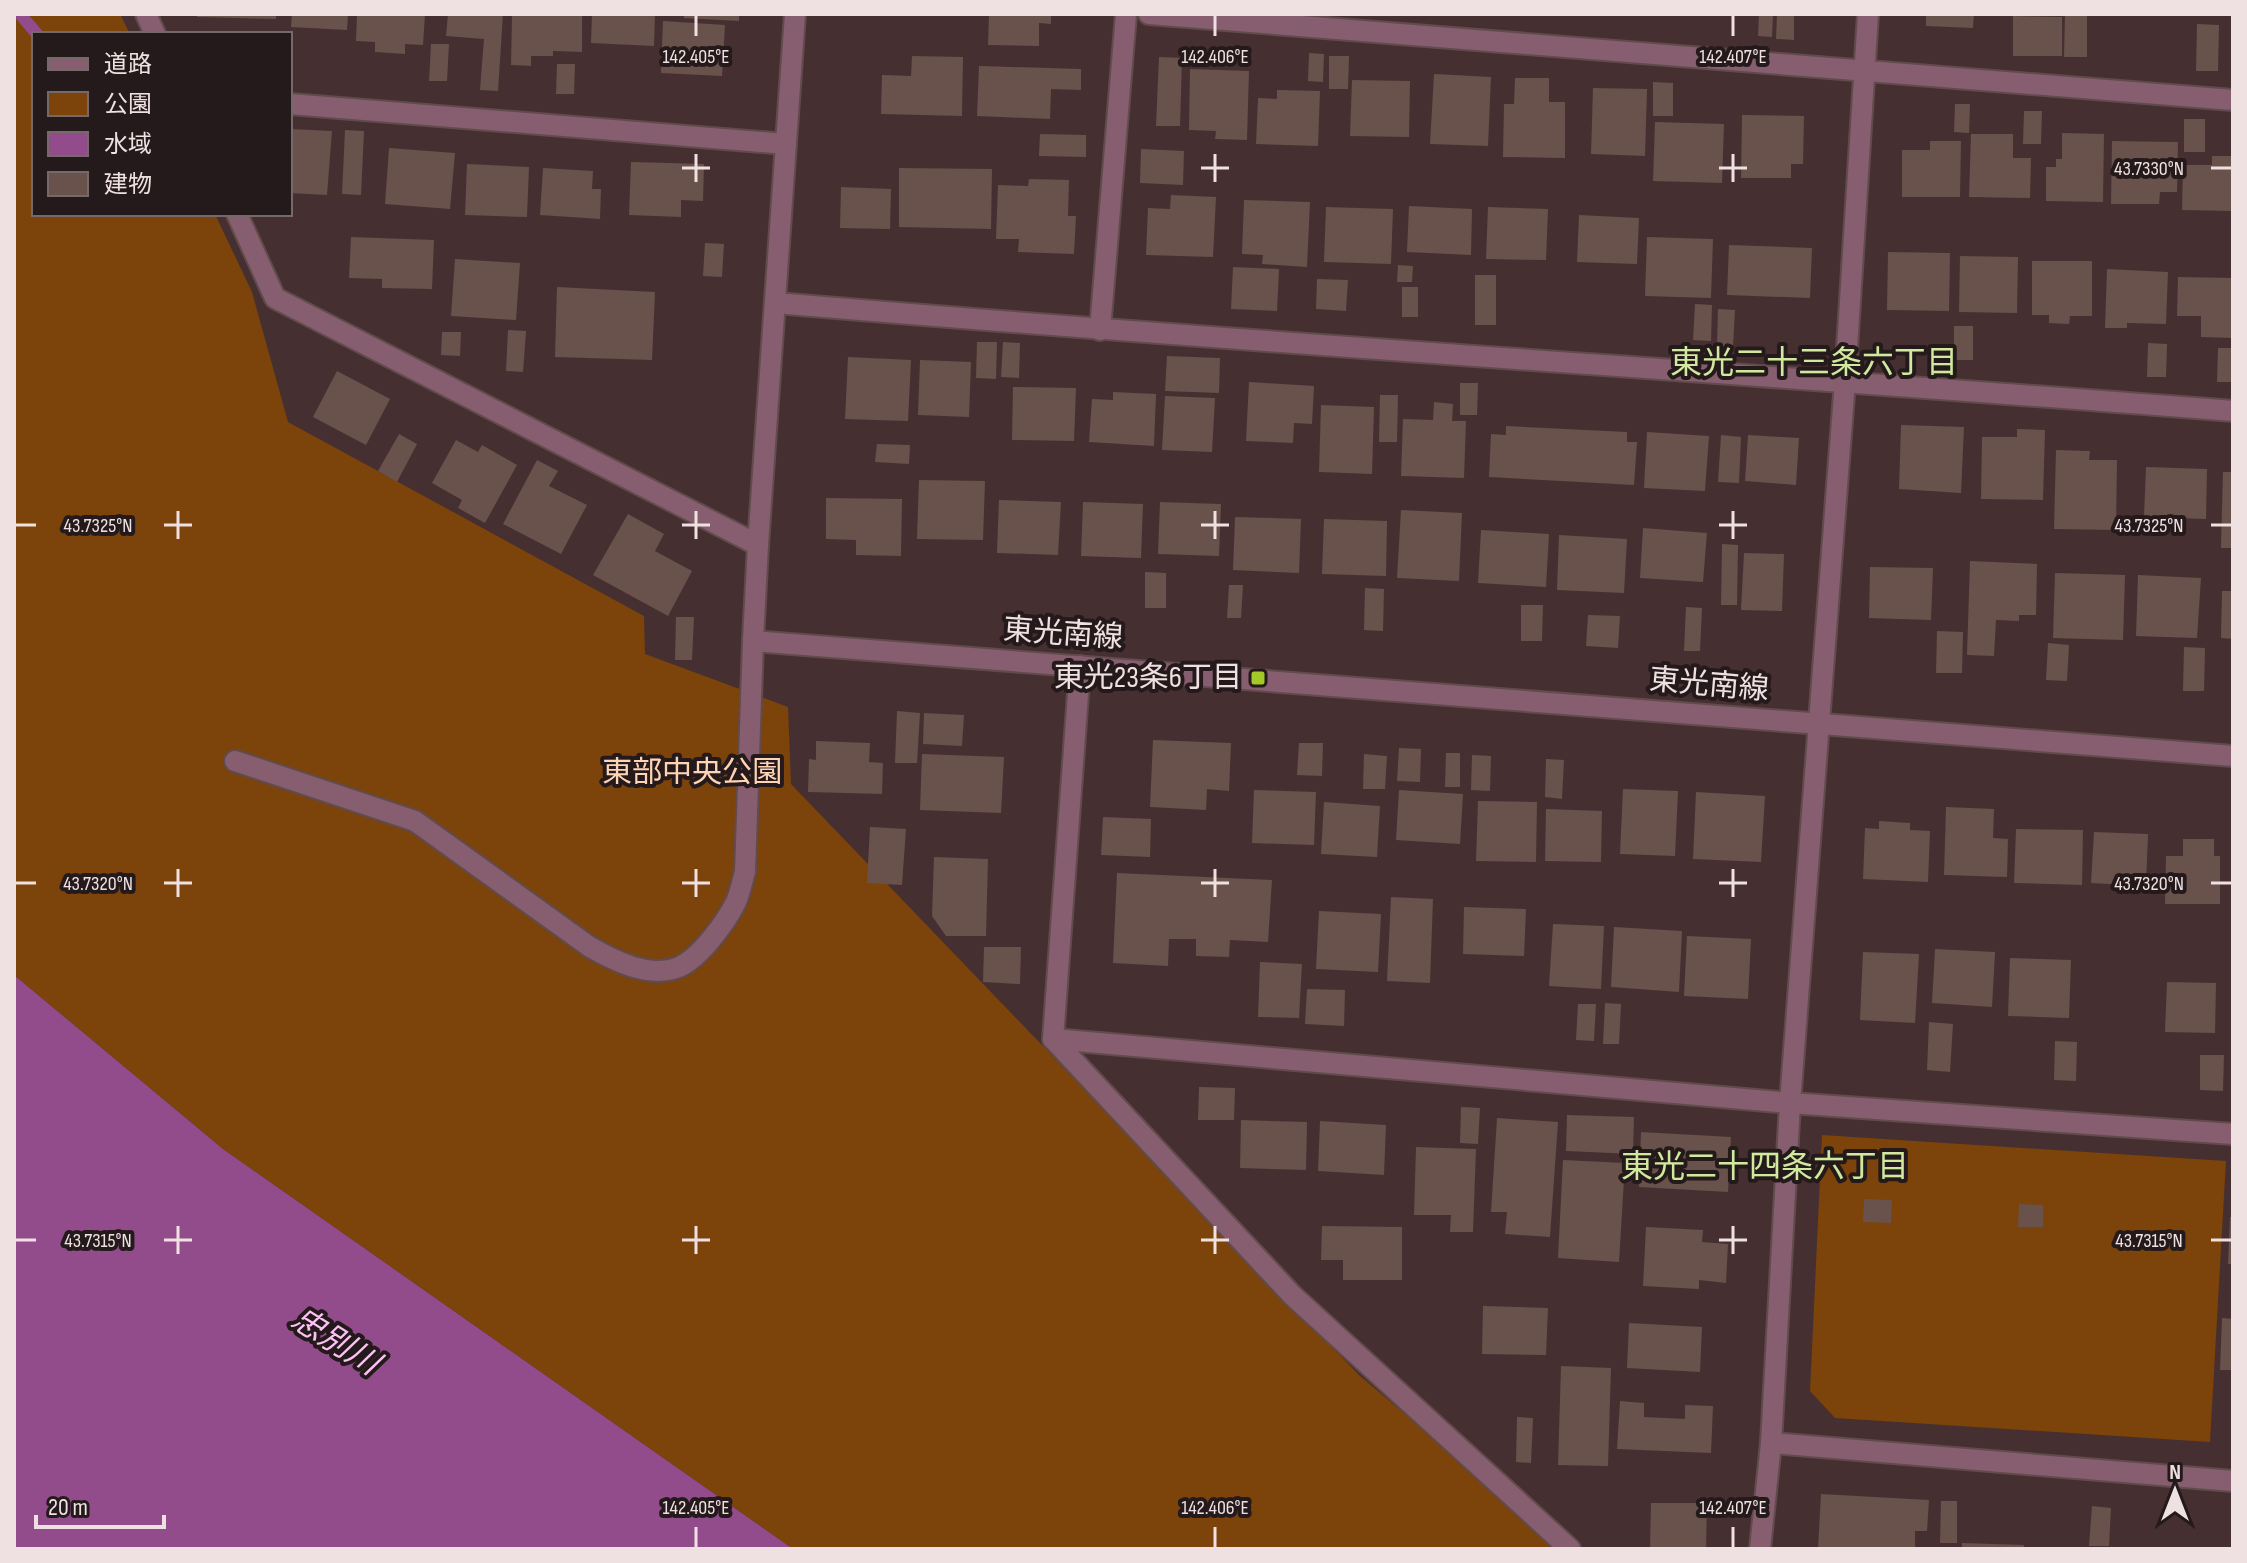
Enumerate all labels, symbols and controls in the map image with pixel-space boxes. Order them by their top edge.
legend [32,32,292,216]
text: 142.405°E [663,45,729,69]
text: 142.406°E [1181,45,1249,69]
text: 142.407°E [1699,45,1767,69]
text: 道路 [104,50,152,79]
text: 公園 [104,90,152,119]
text: 水域 [104,130,152,159]
text: 43.7330°N [2114,157,2184,181]
text: 建物 [104,170,152,199]
district label: 東光二十三条六丁目 [1670,344,1958,383]
text: 43.7325°N [64,514,132,538]
text: 43.7325°N [2115,514,2183,538]
street label: 東光南線 [1002,612,1124,656]
place label: 東光23条6丁目 [1054,660,1242,696]
street label: 東光南線 [1648,662,1770,708]
marker: 東光23条6丁目 [1249,669,1267,687]
park label: 東部中央公園 [602,755,782,791]
text: 43.7320°N [63,872,133,896]
text: 43.7320°N [2114,872,2184,896]
district label: 東光二十四条六丁目 [1621,1148,1909,1187]
text: 43.7315°N [64,1229,132,1253]
text: 43.7315°N [2115,1229,2183,1253]
water label: 忠別川 [284,1300,389,1386]
north arrow [2135,1451,2215,1531]
text: N [2169,1459,2181,1486]
scale bar [36,1479,164,1529]
text: 20 m [48,1493,88,1522]
text: 142.405°E [663,1496,729,1520]
text: 142.406°E [1181,1496,1249,1520]
text: 142.407°E [1699,1496,1767,1520]

